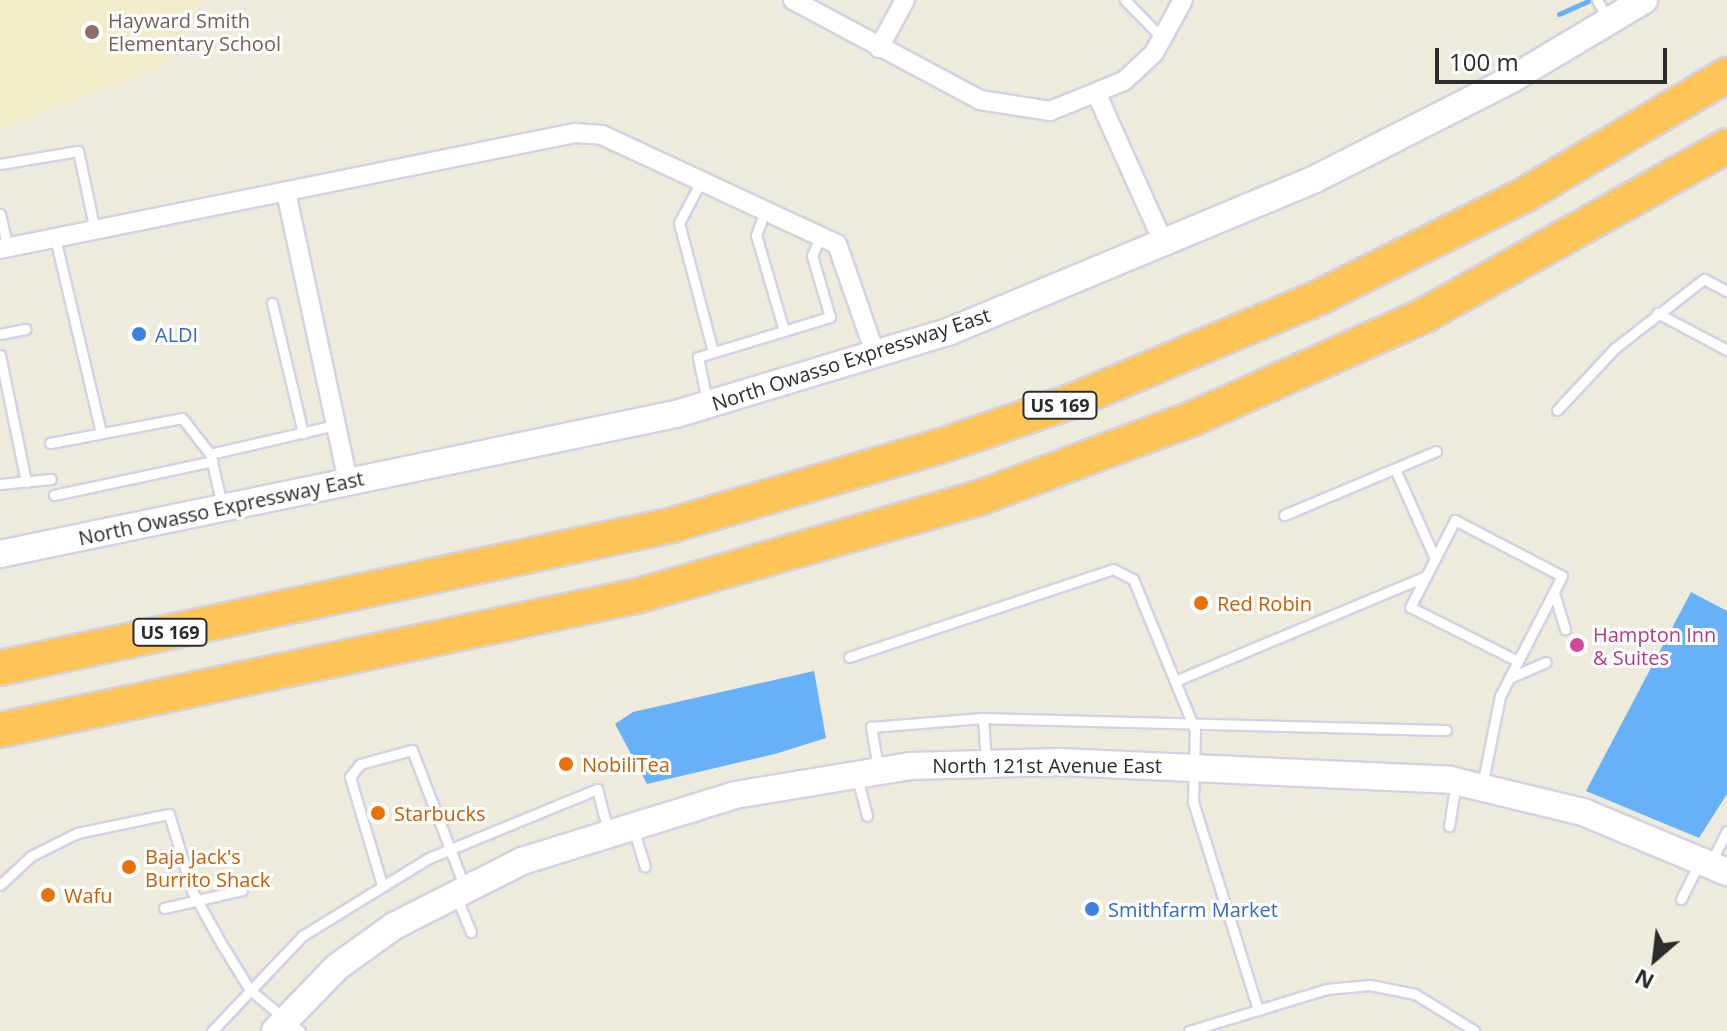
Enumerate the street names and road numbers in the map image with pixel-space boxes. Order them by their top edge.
street label: North Owasso Expressway East [709,303,993,415]
road number: US 169 [1022,391,1098,419]
street label: North Owasso Expressway East [76,466,366,550]
road number: US 169 [132,618,208,646]
street label: North 121st Avenue East [932,753,1162,777]

